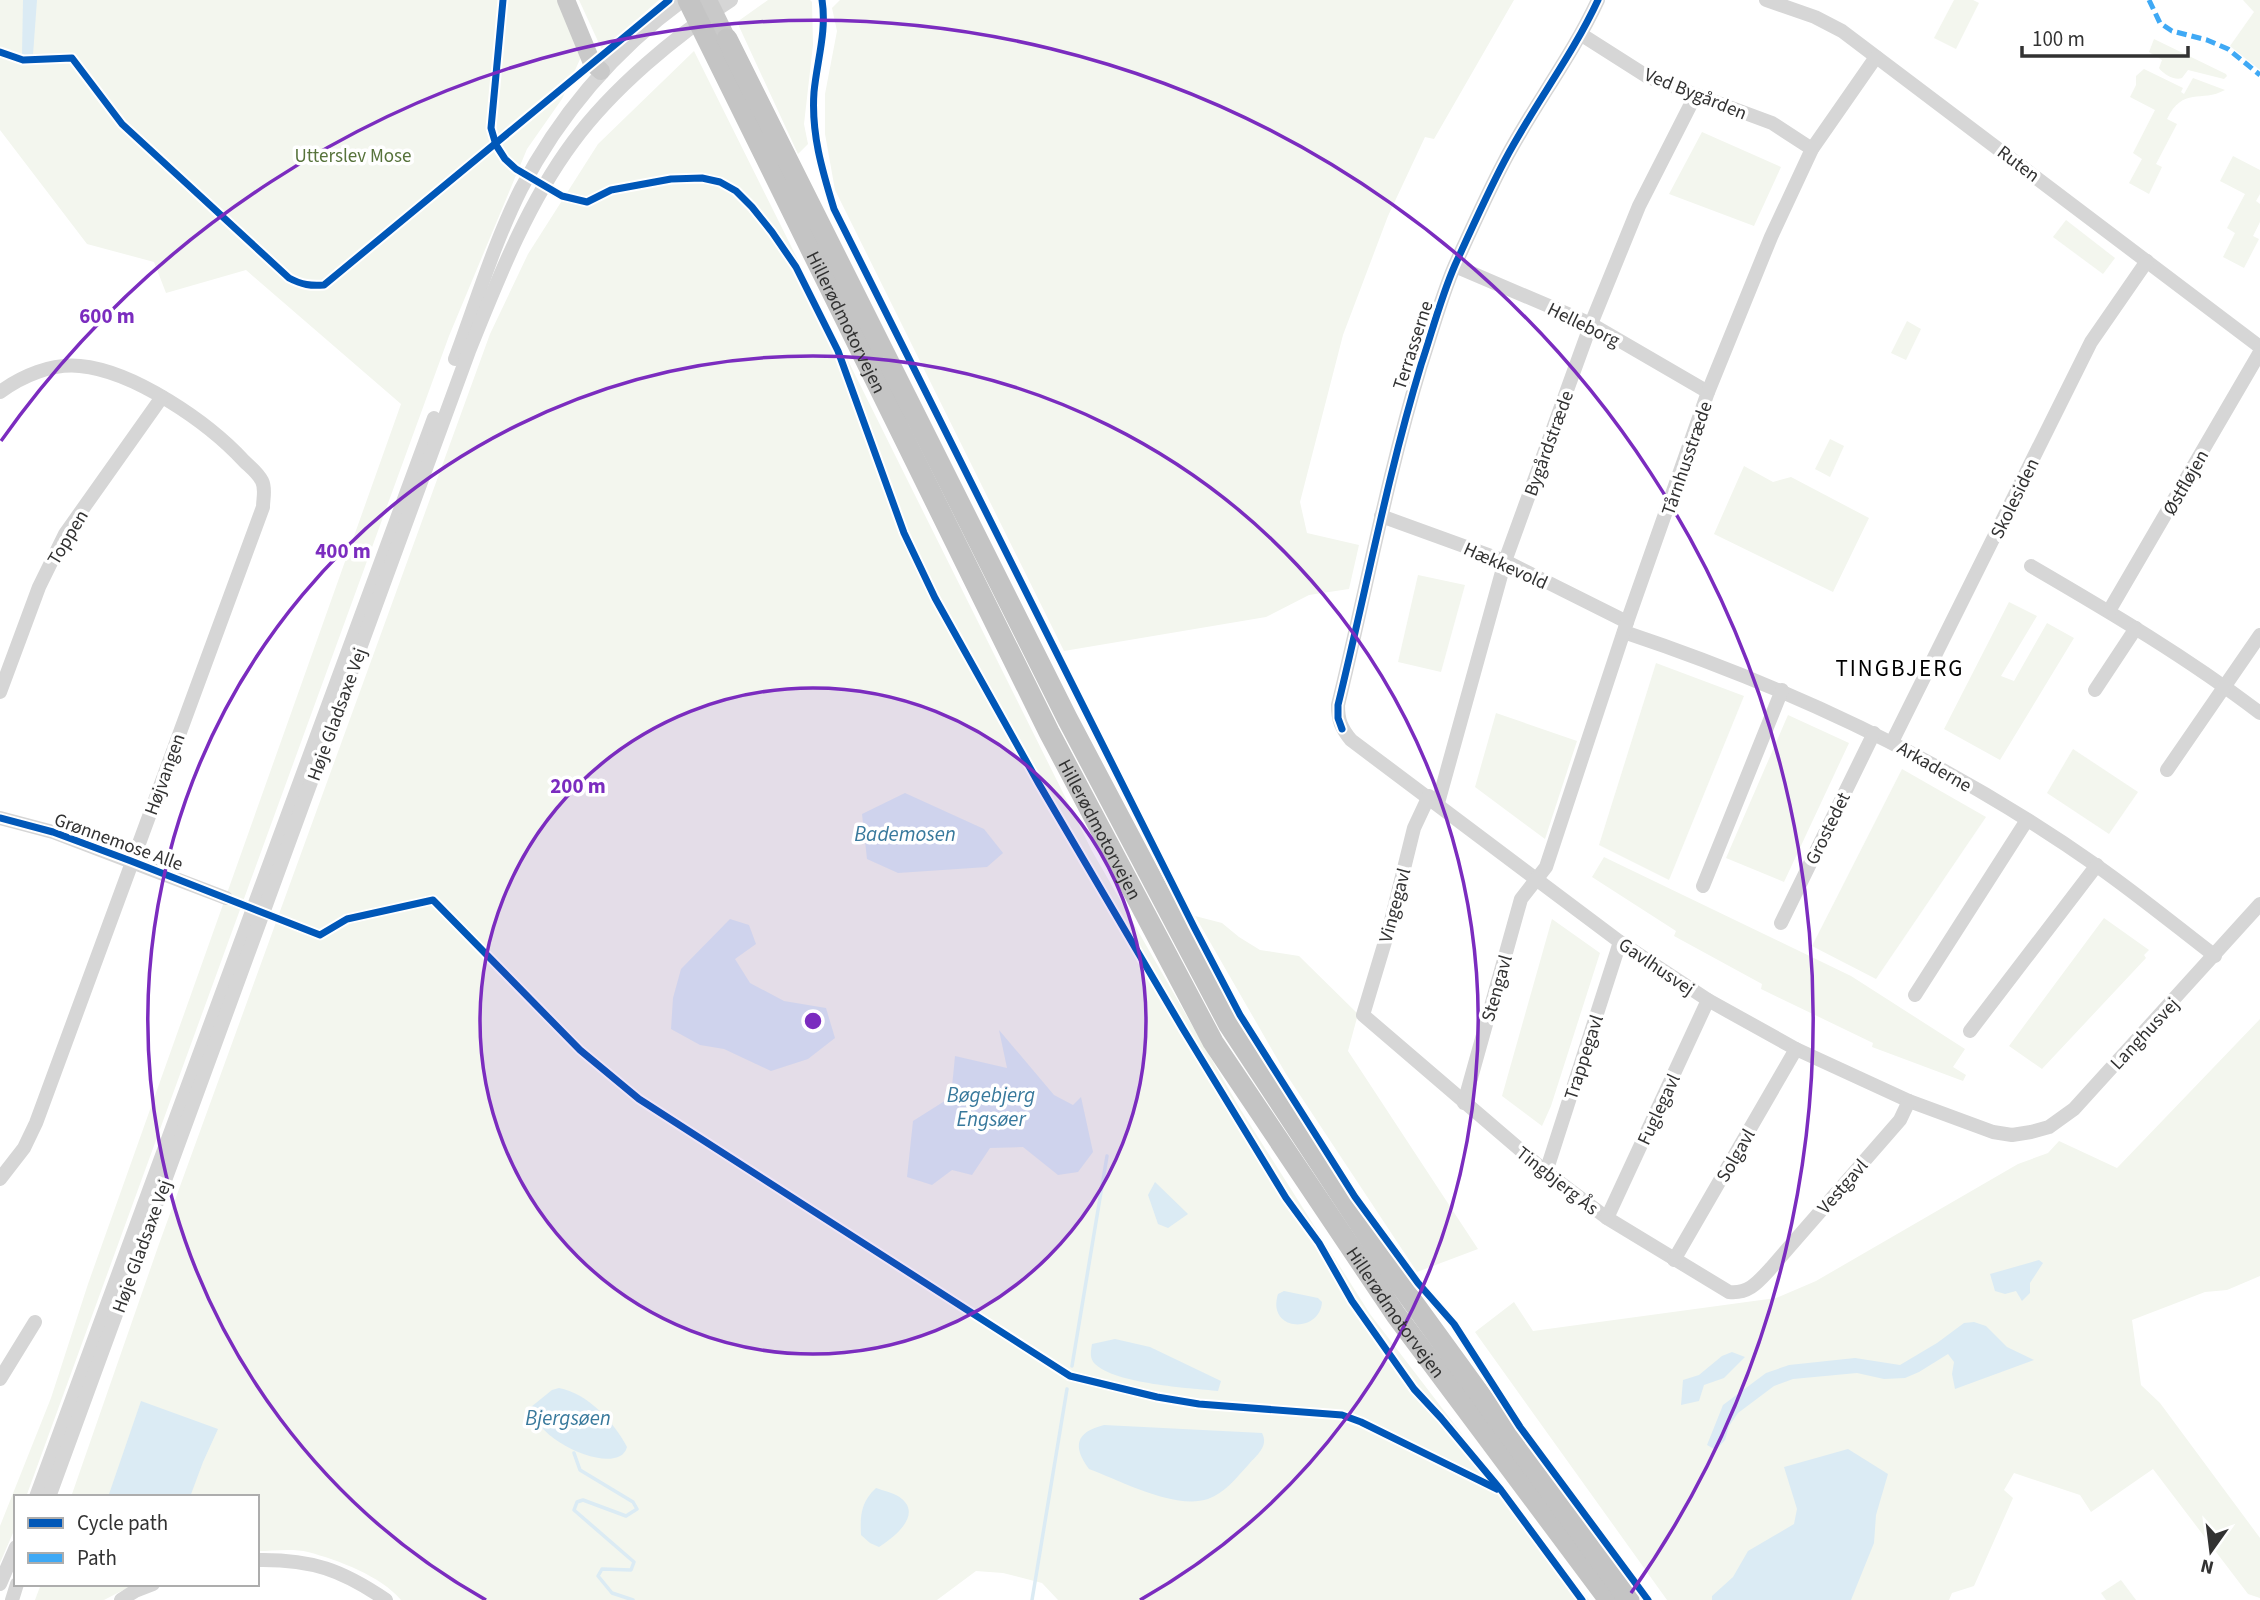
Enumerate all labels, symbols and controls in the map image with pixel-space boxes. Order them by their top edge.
scale bar [2022,14,2188,58]
text: 100 m [2032,24,2085,54]
street label: Ved Bygården [1640,62,1751,127]
street label: Ruten [1991,139,2045,189]
park label: Utterslev Mose [295,143,411,170]
street label: Hillerødmotorvejen [799,247,892,398]
street label: Helleborg [1542,296,1625,355]
street label: Terrasserne [1386,297,1441,394]
text: 600 m [79,301,135,331]
street label: Bygårdstræde [1518,387,1581,500]
street label: Tårnhusstræde [1655,398,1720,519]
street label: Østfløjen [2157,445,2216,521]
street label: Skolesiden [1984,454,2047,544]
street label: Toppen [41,505,95,571]
text: 400 m [315,536,371,566]
street label: Hækkevold [1459,536,1552,597]
street label: Høje Gladsaxe Vej [301,644,374,785]
district label: TINGBJERG [1835,652,1965,685]
street label: Højvangen [138,730,193,819]
street label: Arkaderne [1892,735,1977,800]
street label: Hillerødmotorvejen [1051,755,1147,905]
text: 200 m [550,771,606,801]
street label: Grostedet [1799,787,1858,870]
street label: Grønnemose Alle [50,807,187,878]
water label: Bademosen [854,819,956,849]
street label: Vingegavl [1373,865,1418,946]
street label: Gavlhusvej [1613,932,1700,1003]
street label: Stengavl [1475,952,1520,1025]
street label: Langhusvej [2104,992,2186,1076]
centre of rings [801,1009,825,1033]
street label: Trappegavl [1558,1011,1611,1103]
street label: Fuglegavl [1631,1070,1688,1150]
water label: Bøgebjerg Engsøer [947,1080,1035,1134]
street label: Solgavl [1710,1124,1763,1188]
street label: Tingbjerg Ås [1510,1140,1604,1222]
street label: Vestgavl [1812,1153,1875,1220]
street label: Høje Gladsaxe Vej [106,1176,179,1317]
street label: Hillerødmotorvejen [1339,1242,1451,1384]
water label: Bjergsøen [525,1403,611,1433]
legend [14,1495,259,1586]
text: Cycle path [77,1508,168,1538]
north arrow [2176,1516,2246,1586]
text: Path [77,1543,117,1573]
text: N [2198,1551,2217,1581]

